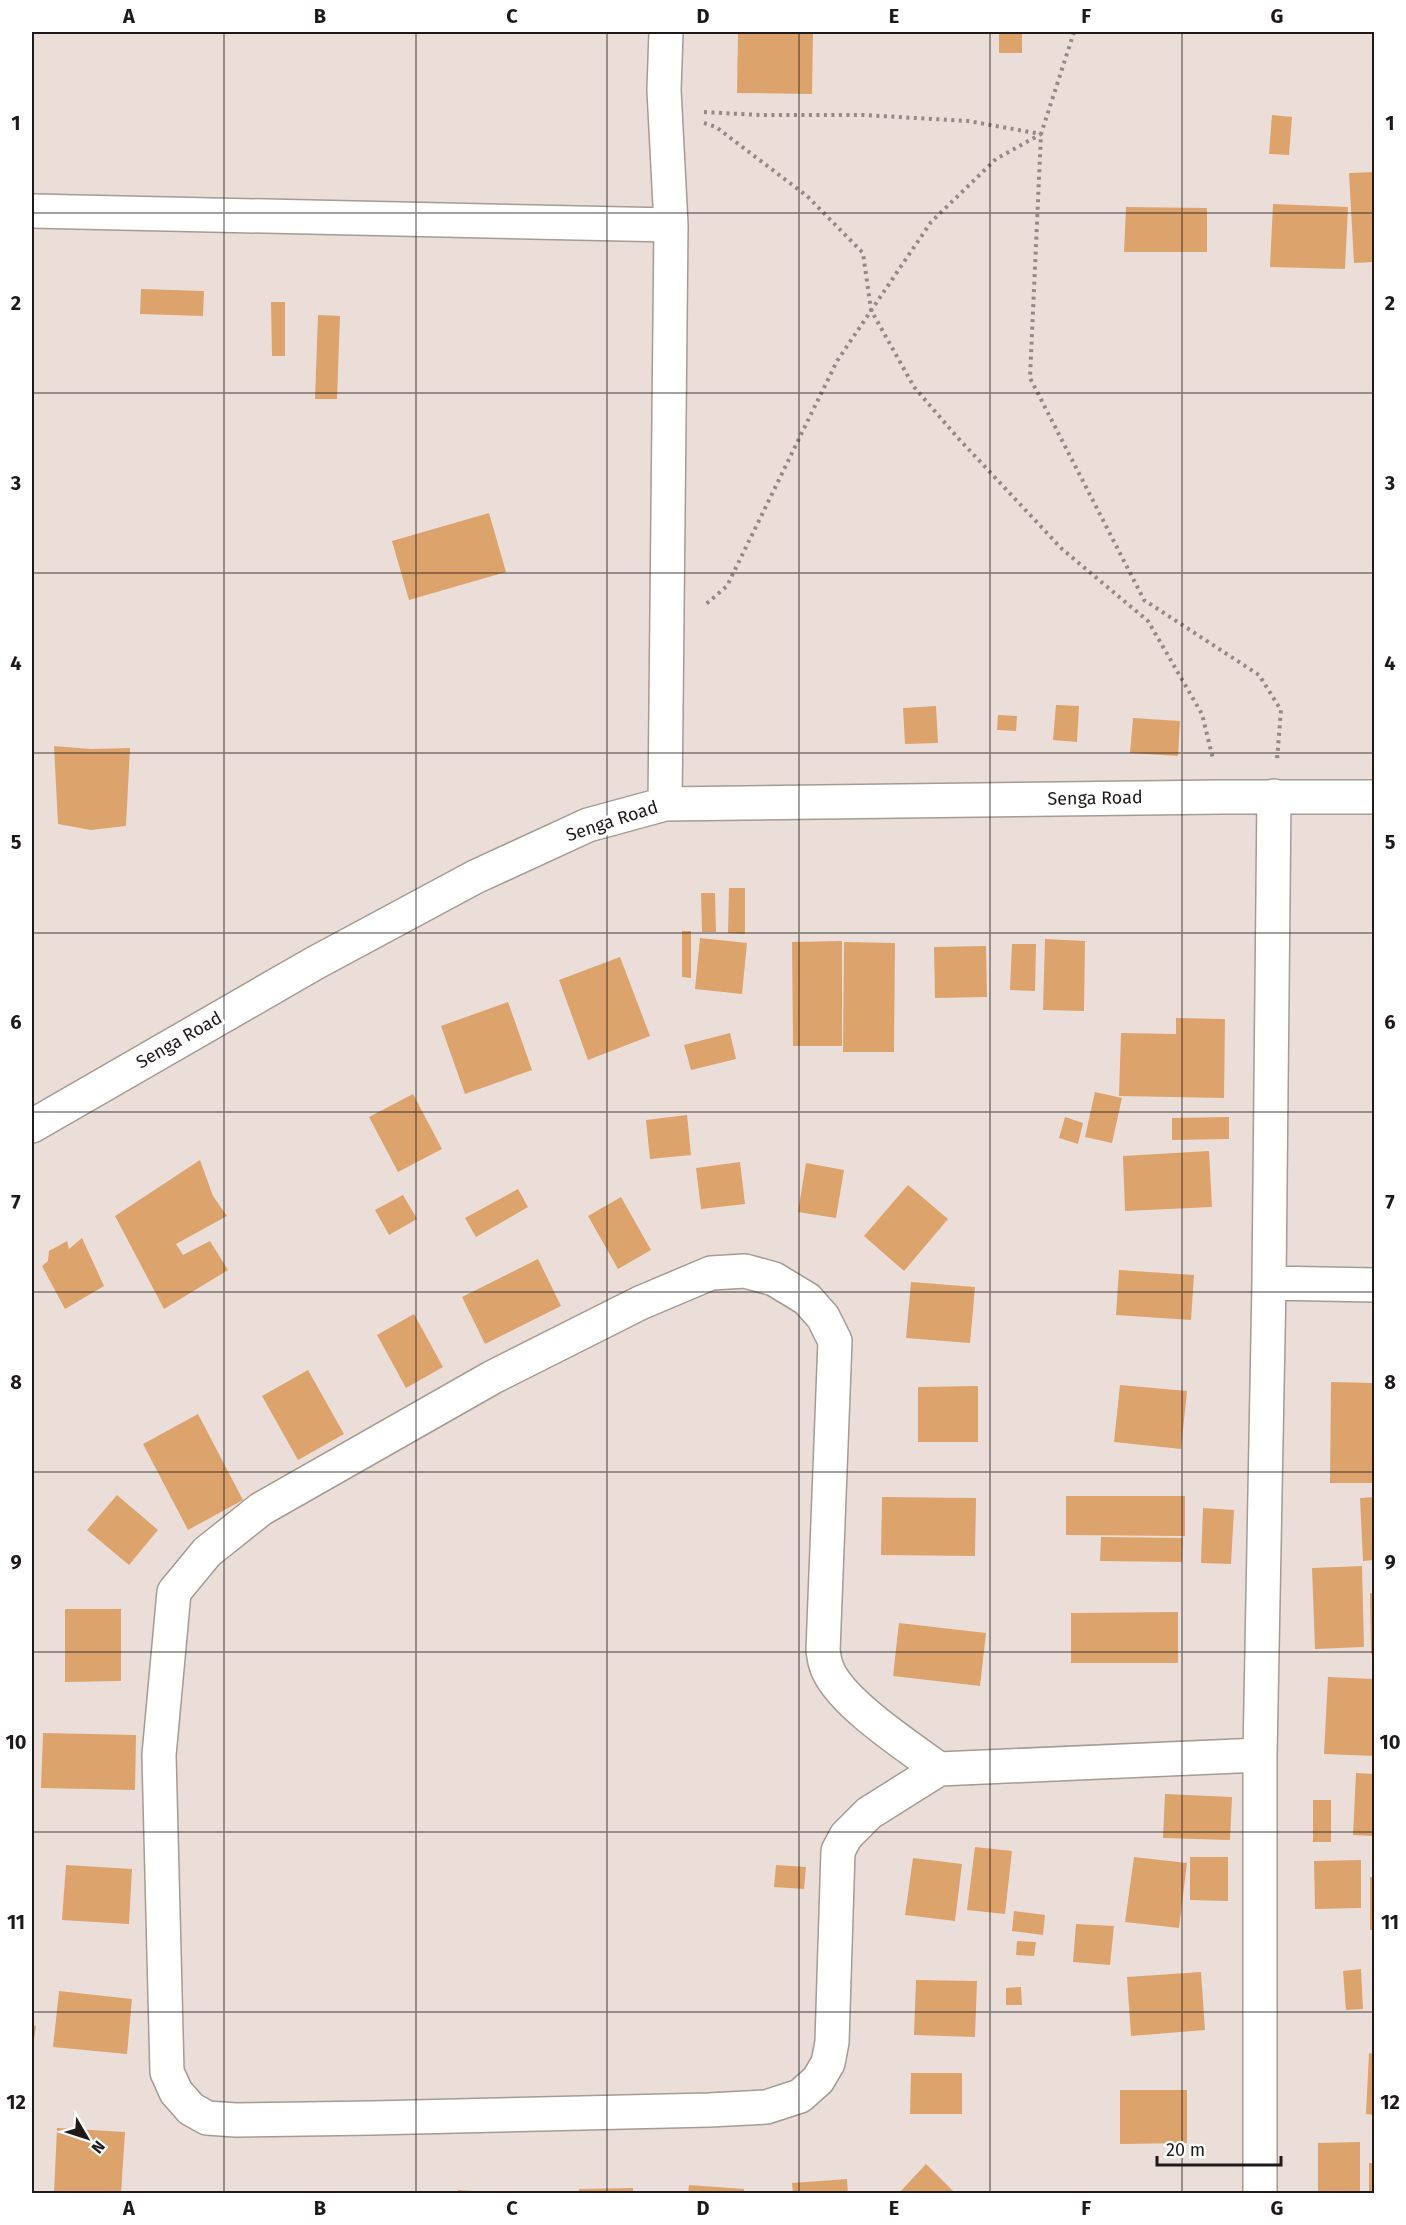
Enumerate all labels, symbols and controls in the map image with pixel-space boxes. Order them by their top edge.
text: A [122,4,136,28]
text: B [314,4,326,28]
text: C [506,4,518,28]
text: D [696,4,710,28]
text: E [889,4,899,28]
text: F [1081,4,1091,28]
text: G [1271,4,1283,28]
text: 1 [11,111,21,135]
text: 1 [1385,111,1395,135]
text: 2 [11,291,21,315]
text: 2 [1385,291,1395,315]
text: 3 [10,471,21,495]
text: 3 [1384,471,1395,495]
text: 4 [10,651,22,675]
text: 4 [1384,651,1396,675]
street label: Senga Road [1047,786,1143,810]
street label: Senga Road [563,796,661,846]
text: 5 [11,830,22,854]
text: 5 [1385,830,1396,854]
street label: Senga Road [132,1007,226,1073]
text: 6 [10,1010,22,1034]
text: 6 [1384,1010,1396,1034]
text: 7 [11,1190,21,1214]
text: 7 [1385,1190,1395,1214]
text: 8 [10,1370,22,1394]
text: 8 [1384,1370,1396,1394]
text: 9 [10,1550,22,1574]
text: 9 [1384,1550,1396,1574]
text: 10 [6,1730,26,1754]
text: 10 [1380,1730,1400,1754]
text: 11 [7,1910,25,1934]
text: 11 [1381,1910,1399,1934]
text: 12 [6,2090,26,2114]
text: 12 [1380,2090,1400,2114]
north arrow [57,2108,117,2168]
scale bar [1157,2129,1282,2167]
text: N [88,2137,109,2157]
text: 20 m [1166,2139,1205,2161]
text: A [122,2196,136,2220]
text: B [314,2196,326,2220]
text: C [506,2196,518,2220]
text: D [696,2196,710,2220]
text: E [889,2196,899,2220]
text: F [1081,2196,1091,2220]
text: G [1271,2196,1283,2220]

